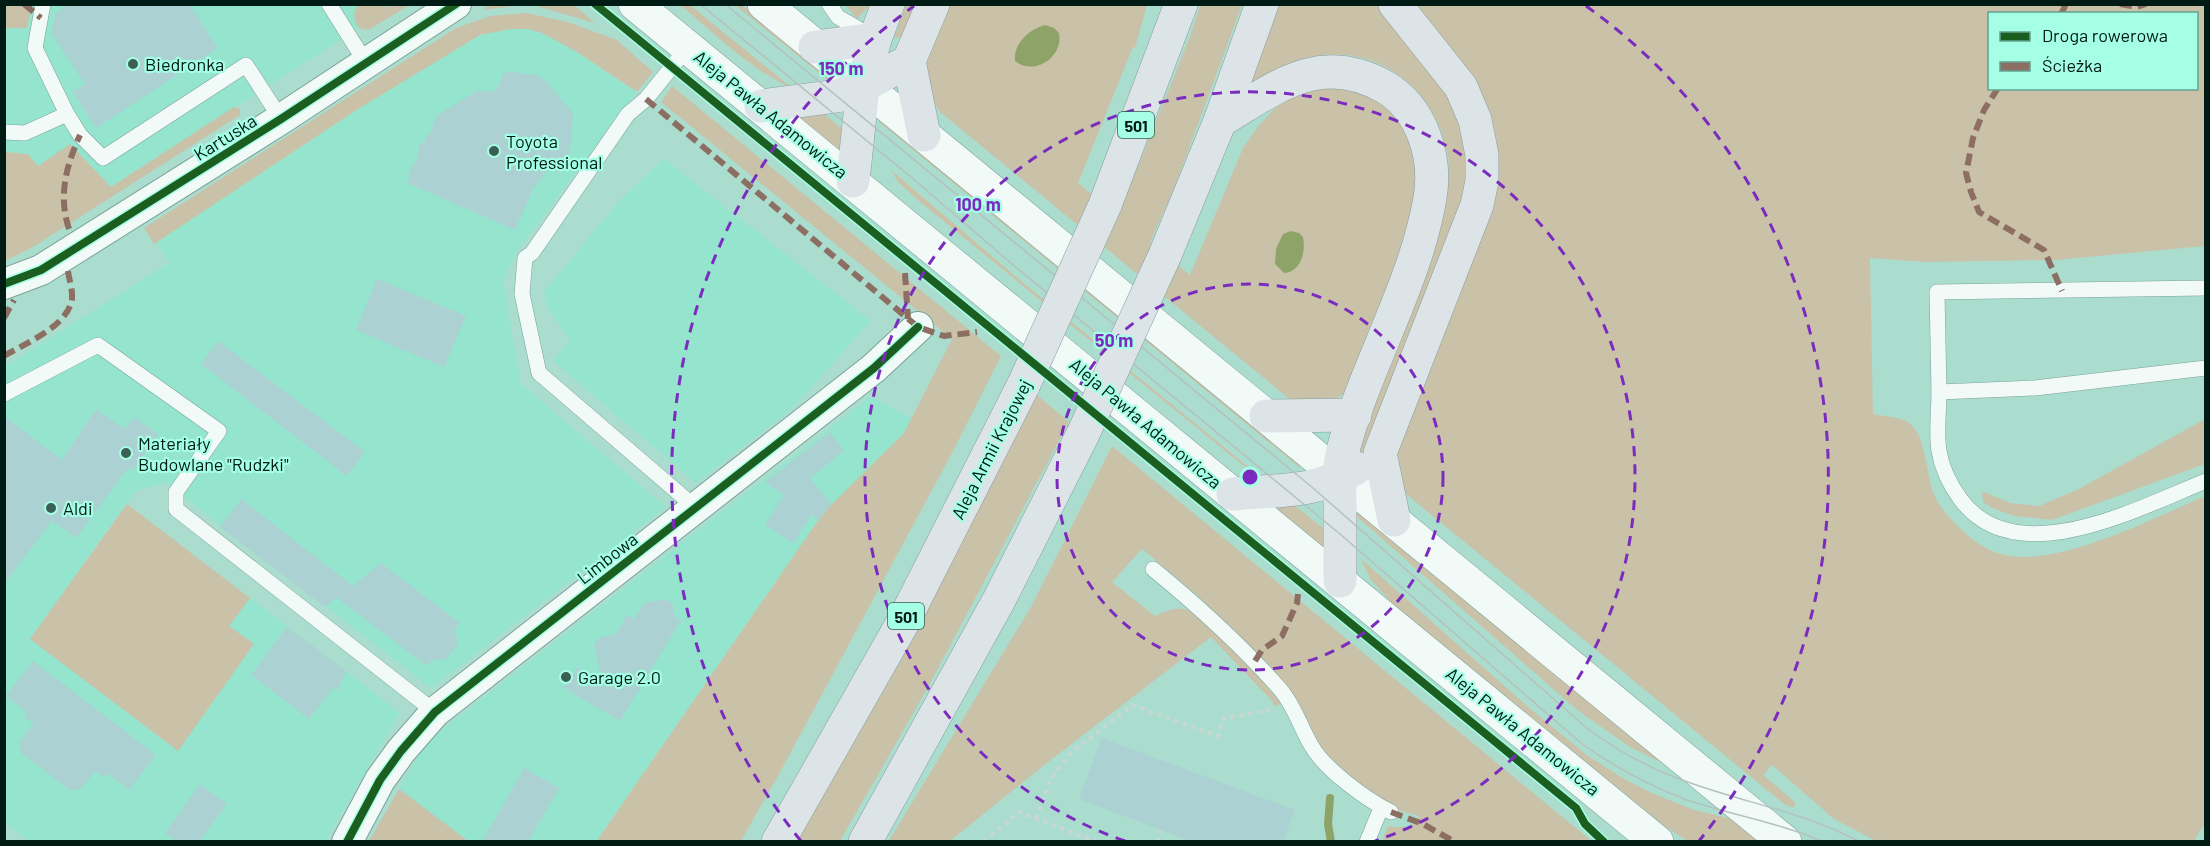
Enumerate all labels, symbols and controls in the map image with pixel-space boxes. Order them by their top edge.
legend [1988,12,2198,90]
text: Droga rowerowa [2042,24,2168,46]
street label: Aleja Pawła Adamowicza [690,45,852,183]
place label: Biedronka [145,53,224,75]
text: Ścieżka [2042,54,2102,76]
marker: Biedronka [126,57,140,71]
text: 150 m [819,57,863,79]
street label: Kartuska [190,109,260,165]
road number: 501 [1118,112,1154,138]
place label: Toyota Professional [506,130,602,173]
marker: Toyota Professional [487,144,501,158]
text: 100 m [955,193,1001,215]
text: 50 m [1095,329,1133,351]
street label: Aleja Pawła Adamowicza [1066,353,1226,493]
street label: Aleja Armii Krajowej [946,375,1036,523]
place label: Materiały Budowlane "Rudzki" [138,432,289,475]
marker: Materiały Budowlane "Rudzki" [119,446,133,460]
centre of rings [1240,467,1260,487]
place label: Aldi [63,497,92,519]
marker: Aldi [44,501,58,515]
street label: Limbowa [572,528,642,588]
road number: 501 [888,603,924,629]
street label: Aleja Pawła Adamowicza [1442,662,1604,800]
place label: Garage 2.0 [578,666,661,688]
marker: Garage 2.0 [559,670,573,684]

